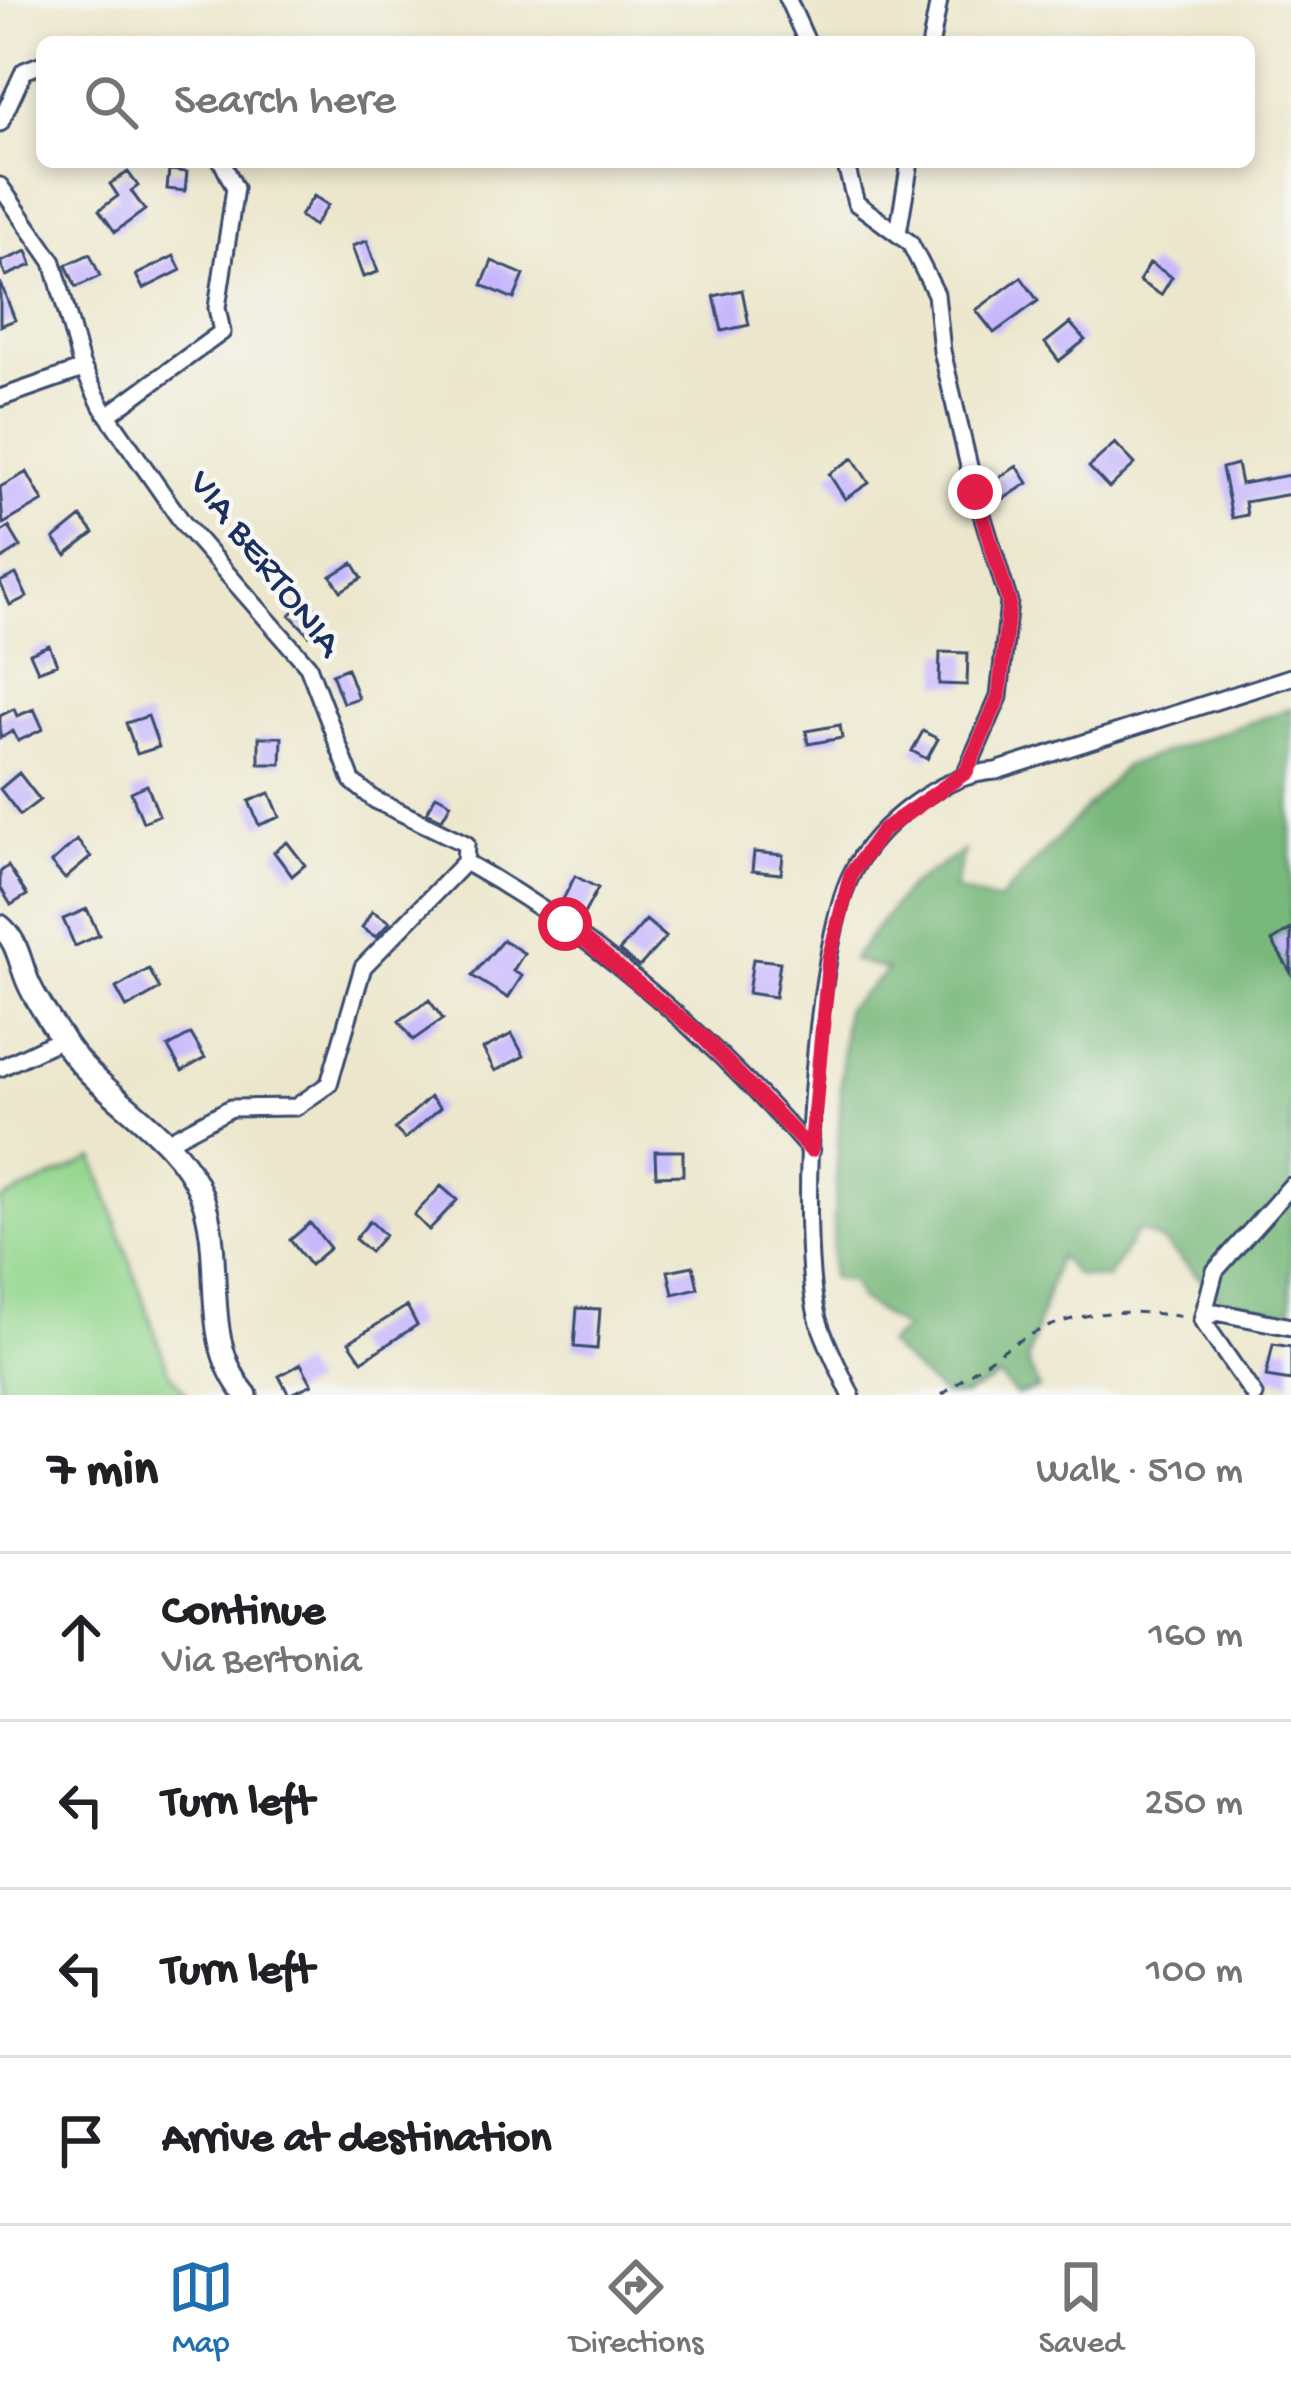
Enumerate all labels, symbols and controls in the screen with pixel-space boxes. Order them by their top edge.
search box [36,36,1255,168]
icon: search [78,69,144,135]
text: Search here [174,76,396,129]
street label: VIA BERTONIA [175,462,351,669]
route end [948,465,1002,519]
route start [538,897,592,951]
text: 7 min [48,1443,158,1503]
text: Walk · 510 m [1036,1450,1243,1496]
text: Continue [162,1587,325,1640]
icon: ahead [48,1604,114,1670]
text: 160 m [1148,1614,1243,1660]
text: Via Bertonia [162,1640,362,1686]
icon: left [48,1772,114,1838]
text: Turn left [162,1778,314,1831]
text: 250 m [1144,1782,1243,1828]
icon: left [48,1940,114,2006]
text: Turn left [162,1946,314,1999]
text: 100 m [1146,1950,1243,1996]
icon: arrive [48,2108,114,2174]
text: Arrive at destination [162,2114,551,2167]
tab: Map [168,2254,234,2364]
tab: Directions [569,2254,703,2364]
tab: Saved [1039,2254,1123,2364]

